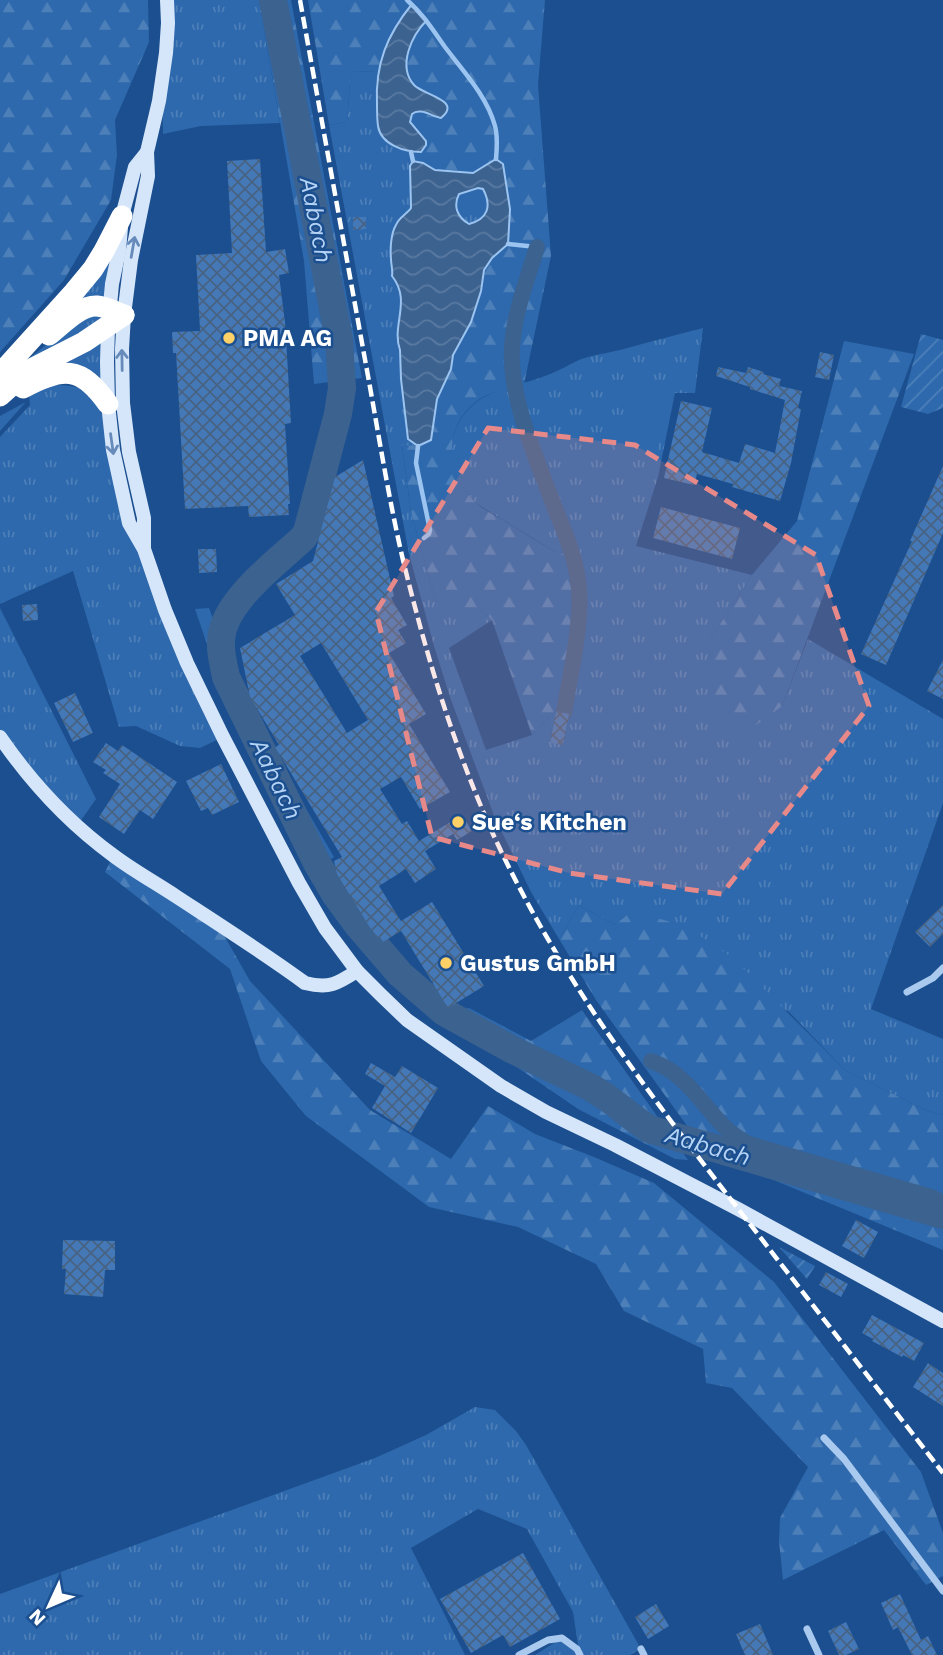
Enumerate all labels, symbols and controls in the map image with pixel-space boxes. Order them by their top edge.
water label: Aabach [294,174,338,265]
one-way arrow [127,236,140,259]
place label: PMA AG [243,325,332,352]
marker: PMA AG [221,330,237,346]
one-way arrow [116,349,129,372]
one-way arrow [106,432,119,454]
water label: Aabach [244,733,308,824]
place label: Sue‘s Kitchen [472,809,627,836]
marker: Sue‘s Kitchen [450,814,466,830]
place label: Gustus GmbH [460,950,616,977]
marker: Gustus GmbH [438,955,454,971]
water label: Aabach [661,1120,754,1171]
north arrow [14,1571,84,1641]
text: N [24,1604,50,1631]

